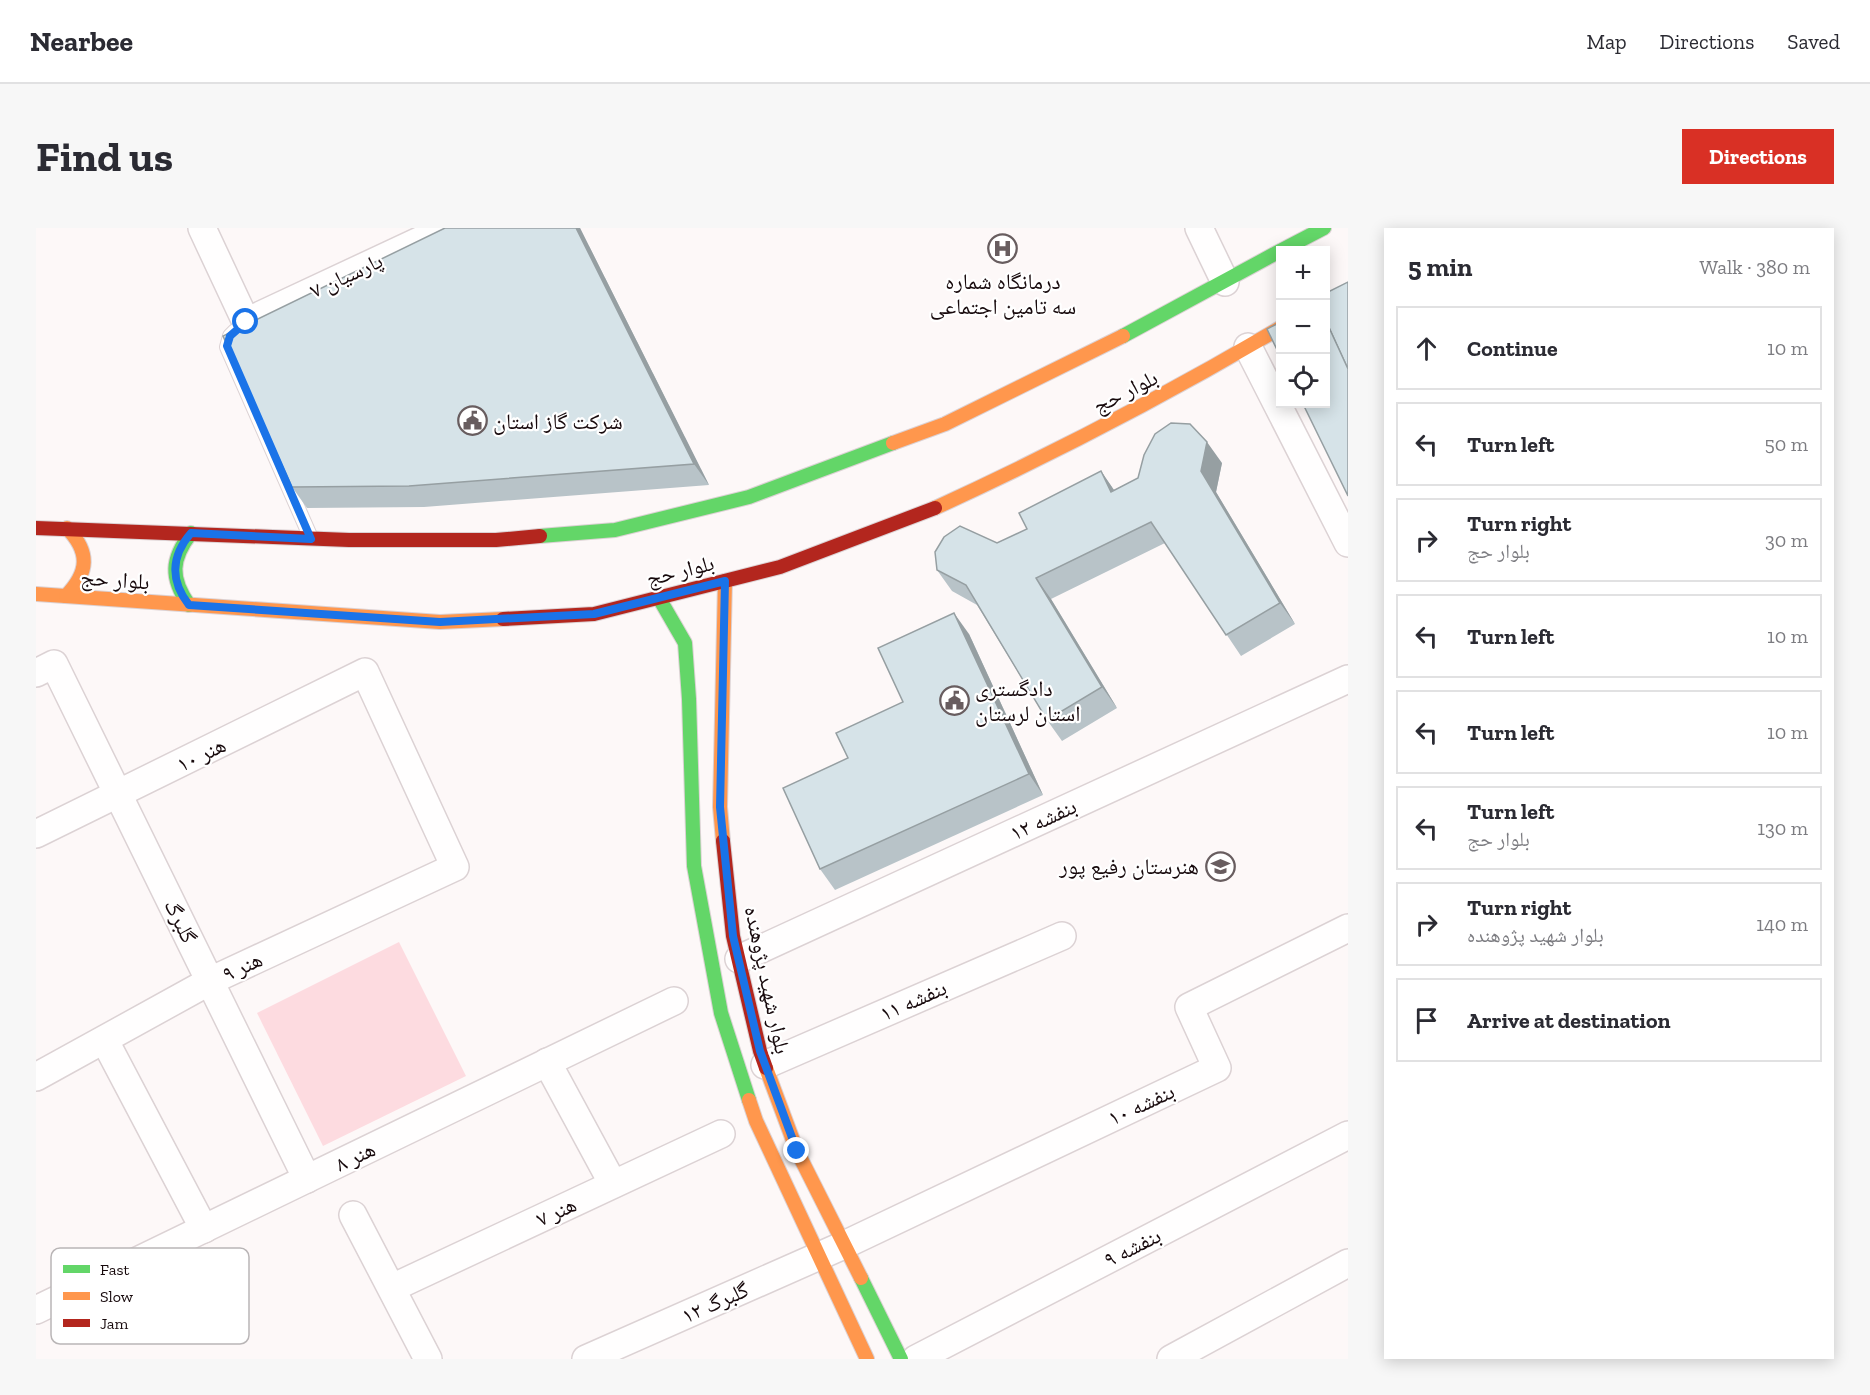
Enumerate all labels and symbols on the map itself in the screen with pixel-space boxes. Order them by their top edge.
hospital icon: درمانگاه شماره سه تامین اجتماعی [987,233,1019,265]
street label: پارسیان ۷ [305,247,387,304]
place label: درمانگاه شماره سه تامین اجتماعی [930,268,1076,320]
route start [232,308,258,334]
street label: بلوار حج [1088,364,1162,419]
public building icon: شرکت گاز استان [456,405,488,437]
place label: شرکت گاز استان [493,408,623,435]
street label: بلوار حج [643,549,717,592]
street label: بلوار حج [80,564,150,595]
place label: دادگستری استان لرستان [975,675,1081,727]
public building icon: دادگستری استان لرستان [938,685,970,717]
street label: هنر ۱۰ [172,731,230,778]
street label: بنفشه ۱۲ [1006,792,1081,847]
school or university icon: هنرستان رفیع پور [1204,850,1236,882]
place label: هنرستان رفیع پور [1058,853,1199,880]
street label: گلبرگ [158,895,203,948]
street label: بلوار شهید پژوهنده [738,904,796,1057]
street label: هنر ۹ [218,945,267,987]
street label: بنفشه ۱۱ [876,974,951,1027]
street label: بنفشه ۱۰ [1104,1077,1179,1132]
street label: هنر ۸ [331,1135,380,1178]
route end [783,1137,809,1163]
street label: هنر ۷ [532,1190,581,1232]
street label: بنفشه ۹ [1099,1222,1165,1273]
legend [51,1248,249,1344]
text: Fast [100,1260,129,1279]
street label: گلبرگ ۱۲ [678,1276,753,1329]
text: Slow [100,1287,134,1306]
text: Jam [100,1314,129,1333]

